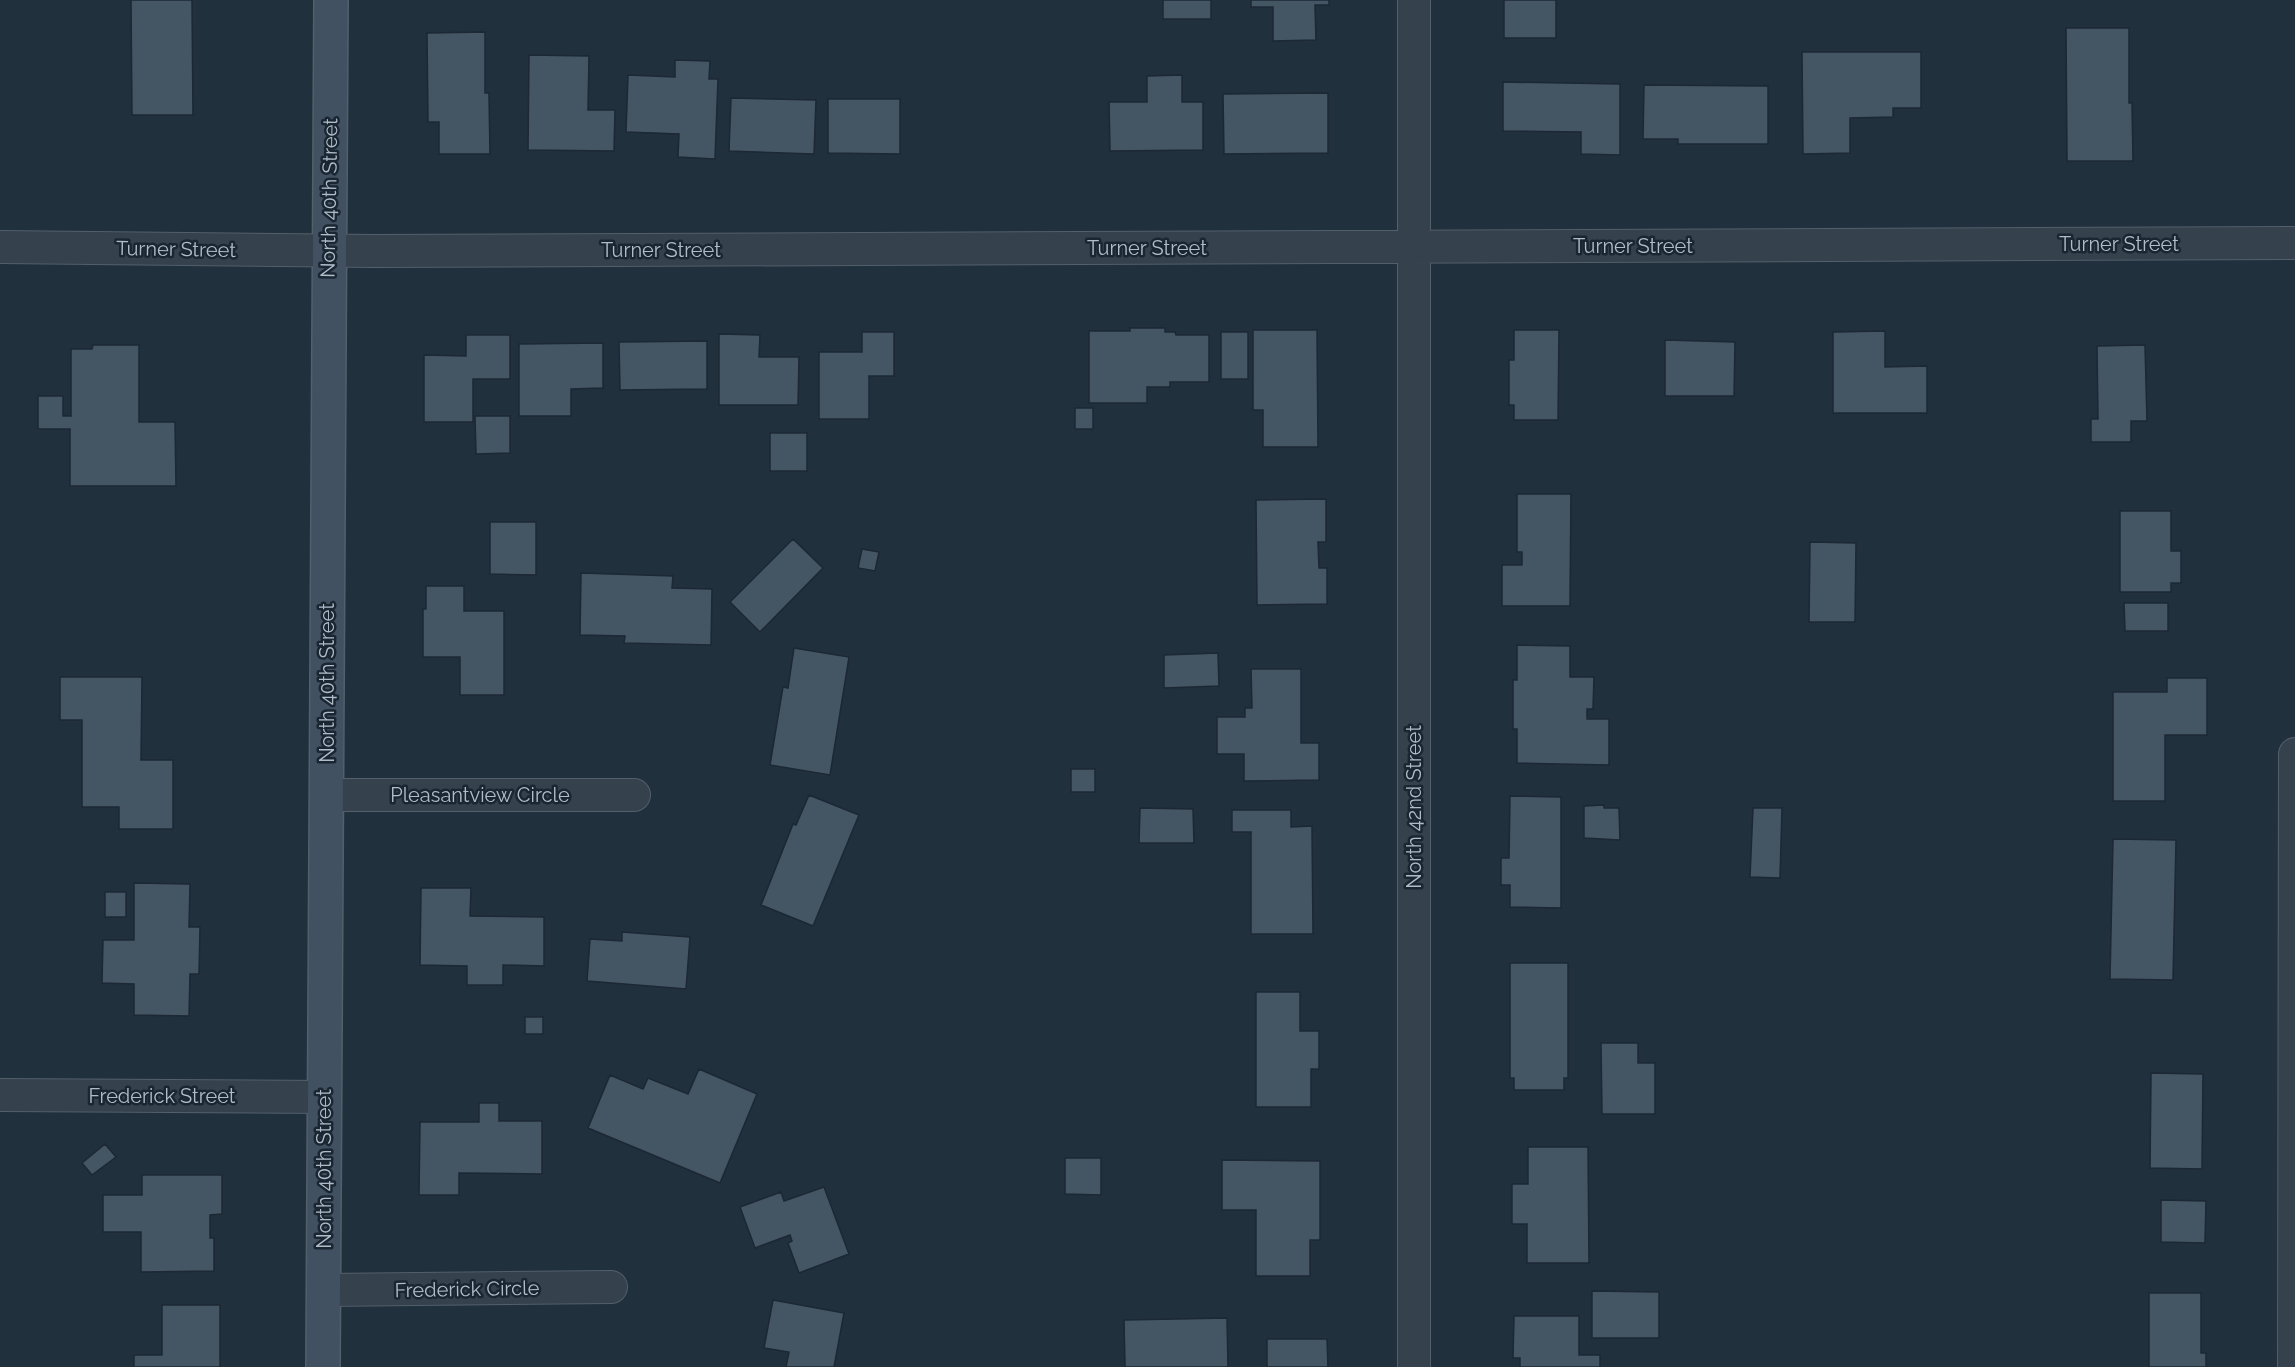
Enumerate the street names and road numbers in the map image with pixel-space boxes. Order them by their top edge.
street label: North 40th Street [316,118,342,278]
street label: Turner Street [2059,232,2179,256]
street label: Turner Street [1573,234,1693,258]
street label: Turner Street [116,236,236,262]
street label: Turner Street [1087,236,1207,260]
street label: Turner Street [601,238,721,262]
street label: North 40th Street [315,603,339,763]
street label: North 42nd Street [1402,725,1426,889]
street label: Pleasantview Circle [390,783,570,807]
street label: Frederick Street [88,1084,236,1108]
street label: North 40th Street [312,1089,336,1249]
street label: Frederick Circle [394,1276,540,1302]

